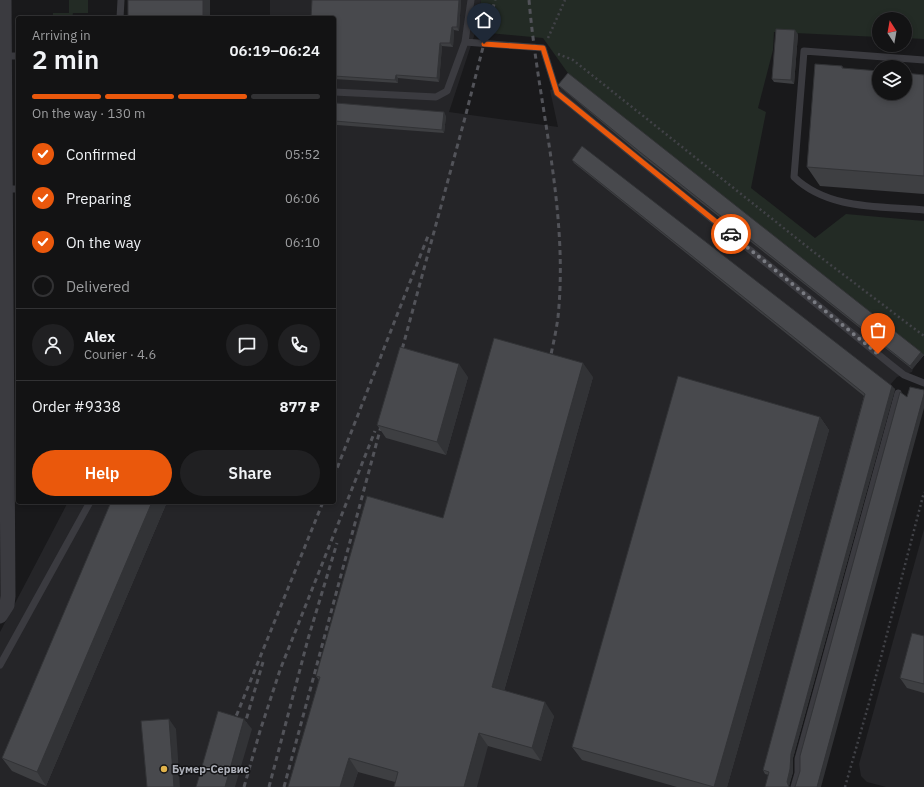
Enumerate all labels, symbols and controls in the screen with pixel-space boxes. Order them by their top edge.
pin [467,3,501,44]
icon: home [473,9,495,31]
north arrow [872,12,912,52]
map controls [872,12,912,100]
text: Arriving in [32,27,91,44]
text: 06:19–06:24 [230,41,320,60]
text: 2 min [32,42,99,76]
button: layers [872,60,912,100]
text: On the way · 130 m [32,105,145,122]
icon: check [32,143,54,165]
text: Confirmed [66,145,136,164]
text: 05:52 [285,146,320,163]
icon: check [32,187,54,209]
text: Preparing [66,189,131,208]
text: 06:06 [285,190,320,207]
courier [711,214,751,254]
icon: car [720,223,742,245]
icon: check [32,231,54,253]
text: On the way [66,233,141,252]
text: 06:10 [285,234,320,251]
text: Delivered [66,277,130,296]
pin [861,313,895,354]
icon: bag [867,319,889,341]
button: person [32,324,74,366]
button: chat [226,324,268,366]
button: phone [278,324,320,366]
text: Alex [84,327,115,346]
text: Courier · 4.6 [84,346,156,363]
text: Order #9338 [32,397,121,416]
text: 877 ₽ [280,397,320,416]
button: Help [32,450,172,496]
button: Share [180,450,320,496]
place label: Бумер-Сервис [172,762,250,776]
marker: Бумер-Сервис [159,764,169,774]

